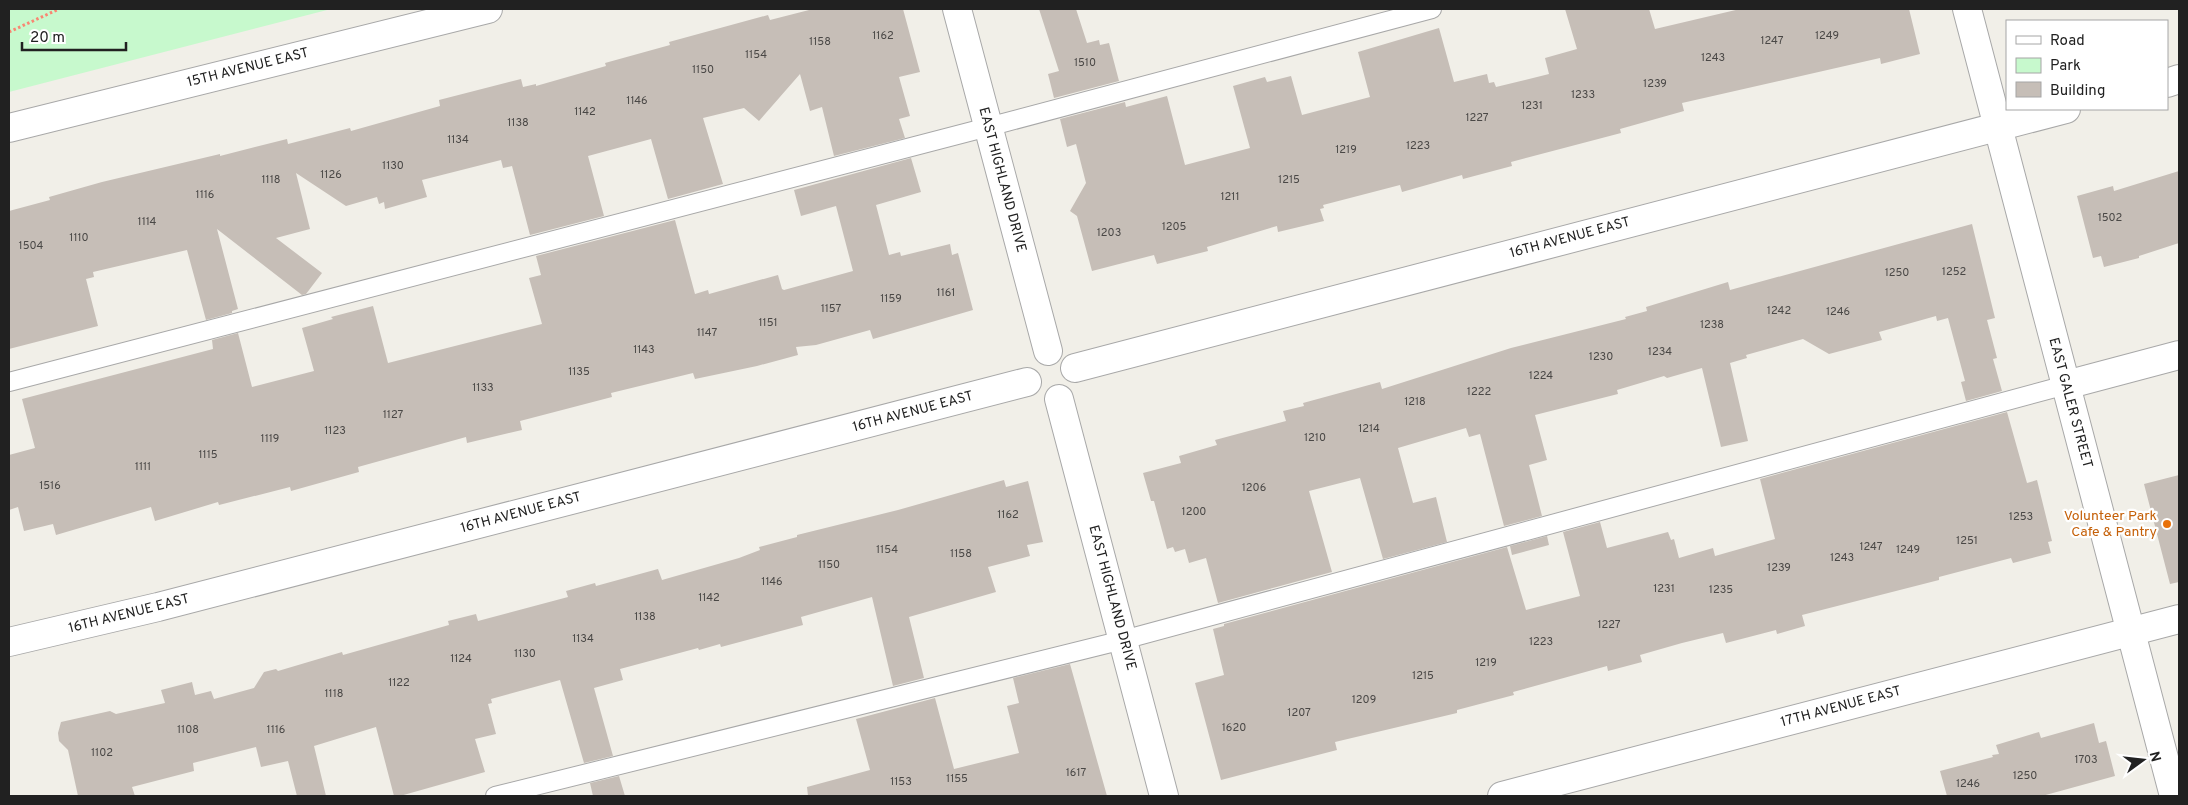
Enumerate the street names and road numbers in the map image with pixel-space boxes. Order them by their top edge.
street label: 15TH AVENUE EAST [185,45,311,91]
street label: EAST HIGHLAND DRIVE [974,105,1030,255]
street label: 16TH AVENUE EAST [1508,214,1632,262]
street label: EAST GALER STREET [2044,336,2096,470]
street label: 16TH AVENUE EAST [851,388,975,436]
street label: 16TH AVENUE EAST [459,489,583,537]
street label: EAST HIGHLAND DRIVE [1084,523,1140,673]
street label: 16TH AVENUE EAST [67,591,191,637]
street label: 17TH AVENUE EAST [1779,683,1903,731]

